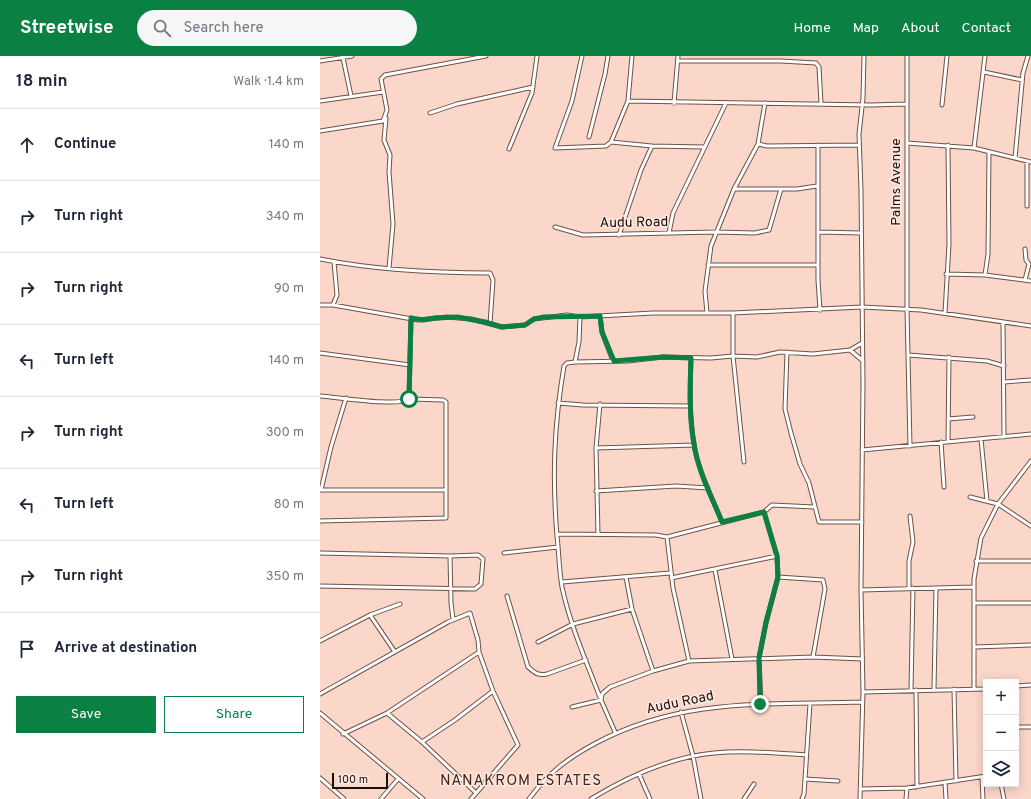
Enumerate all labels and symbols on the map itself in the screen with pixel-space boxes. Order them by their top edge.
street label: Palms Avenue [888,138,905,226]
street label: Audu Road [600,214,668,232]
route start [400,390,418,408]
street label: Audu Road [645,688,715,718]
route end [751,695,769,713]
scale bar [332,771,388,790]
district label: NANAKROM ESTATES [440,772,602,791]

